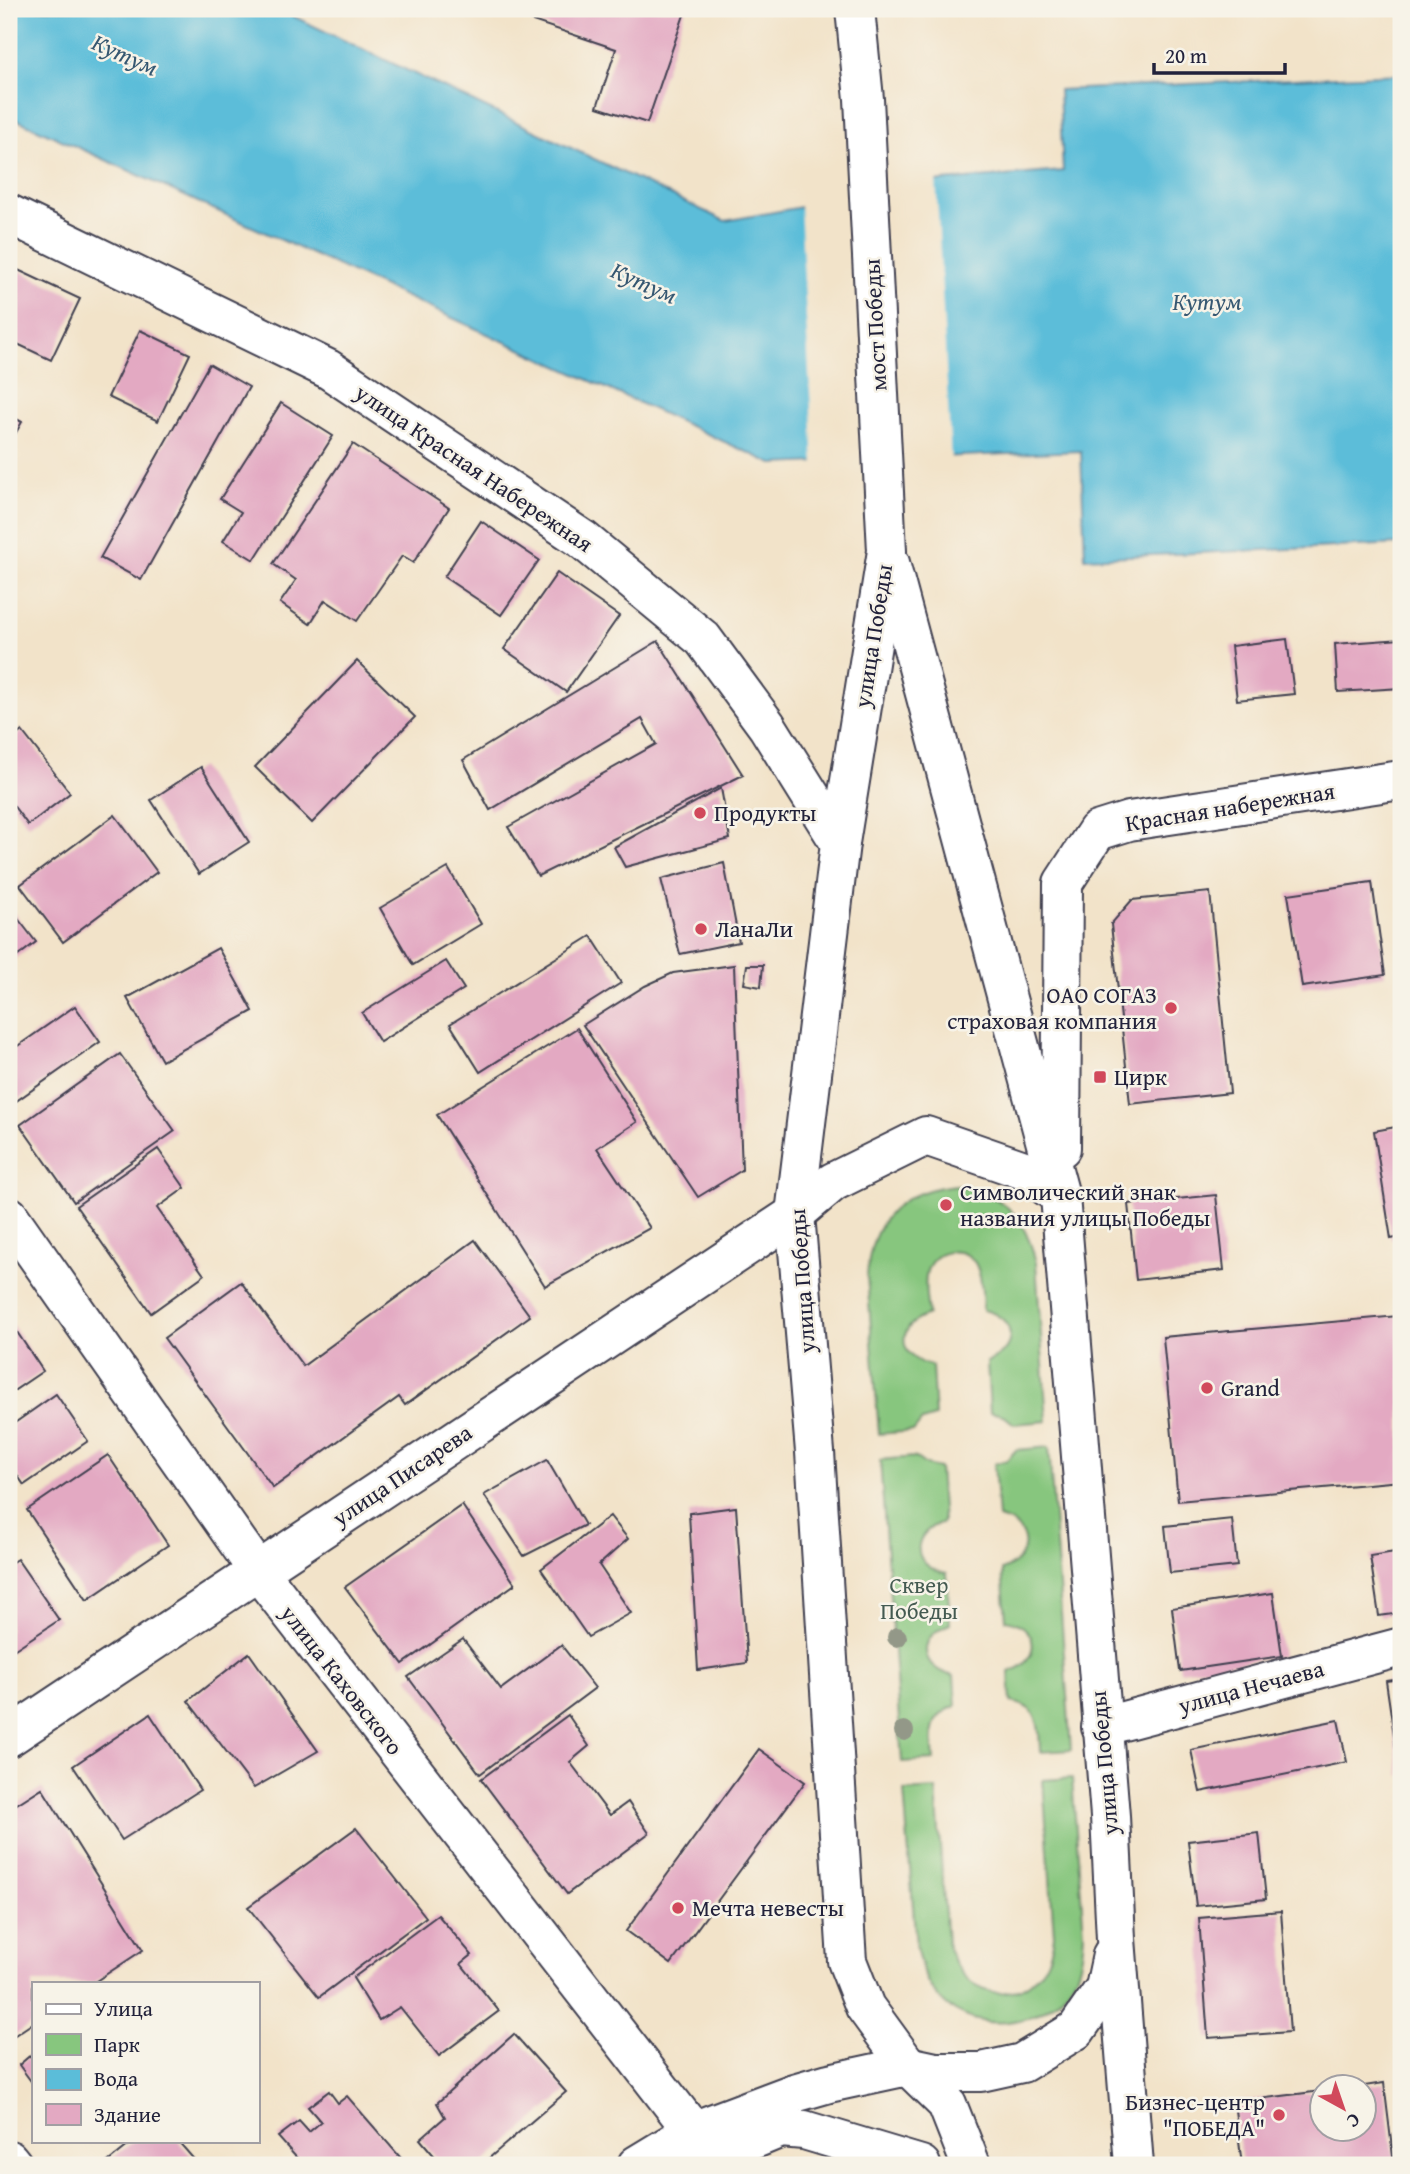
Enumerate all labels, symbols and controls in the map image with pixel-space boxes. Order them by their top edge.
water label: Кутум [87,25,164,85]
scale bar [1154,32,1286,76]
text: 20 m [1165,40,1207,71]
water label: Кутум [606,253,683,313]
street label: мост Победы [855,258,894,392]
water label: Кутум [1173,284,1242,319]
street label: улица Красная Набережная [348,375,600,560]
street label: улица Победы [845,562,900,711]
street label: Красная набережная [1123,774,1337,839]
place label: Продукты [714,796,816,829]
marker: Продукты [692,805,708,821]
place label: ЛанаЛи [715,912,793,945]
marker: ЛанаЛи [693,921,709,937]
place label: ОАО СОГАЗ страховая компания [947,978,1157,1037]
marker: ОАО СОГАЗ страховая компания [1163,1000,1179,1016]
place label: Цирк [1114,1060,1167,1093]
marker: Цирк [1092,1069,1108,1085]
place label: Символический знак названия улицы Победы [960,1175,1210,1234]
marker: Символический знак названия улицы Победы [938,1197,954,1213]
street label: улица Победы [780,1208,823,1355]
place label: Grand [1221,1371,1281,1404]
marker: Grand [1199,1380,1215,1396]
street label: улица Писарева [324,1416,478,1534]
park label: Сквер Победы [880,1568,958,1627]
street label: улица Каховского [273,1597,412,1762]
street label: улица Нечаева [1173,1651,1327,1722]
street label: улица Победы [1081,1689,1126,1838]
place label: Мечта невесты [692,1891,844,1924]
marker: Мечта невесты [670,1900,686,1916]
legend [32,1982,259,2142]
text: Улица [94,1993,153,2024]
text: Парк [94,2029,140,2060]
text: Вода [94,2063,138,2094]
north arrow [1308,2072,1378,2142]
place label: Бизнес-центр "ПОБЕДА" [1125,2085,1265,2144]
text: Здание [94,2099,161,2130]
marker: Бизнес-центр "ПОБЕДА" [1271,2107,1287,2123]
text: С [1341,2107,1367,2135]

